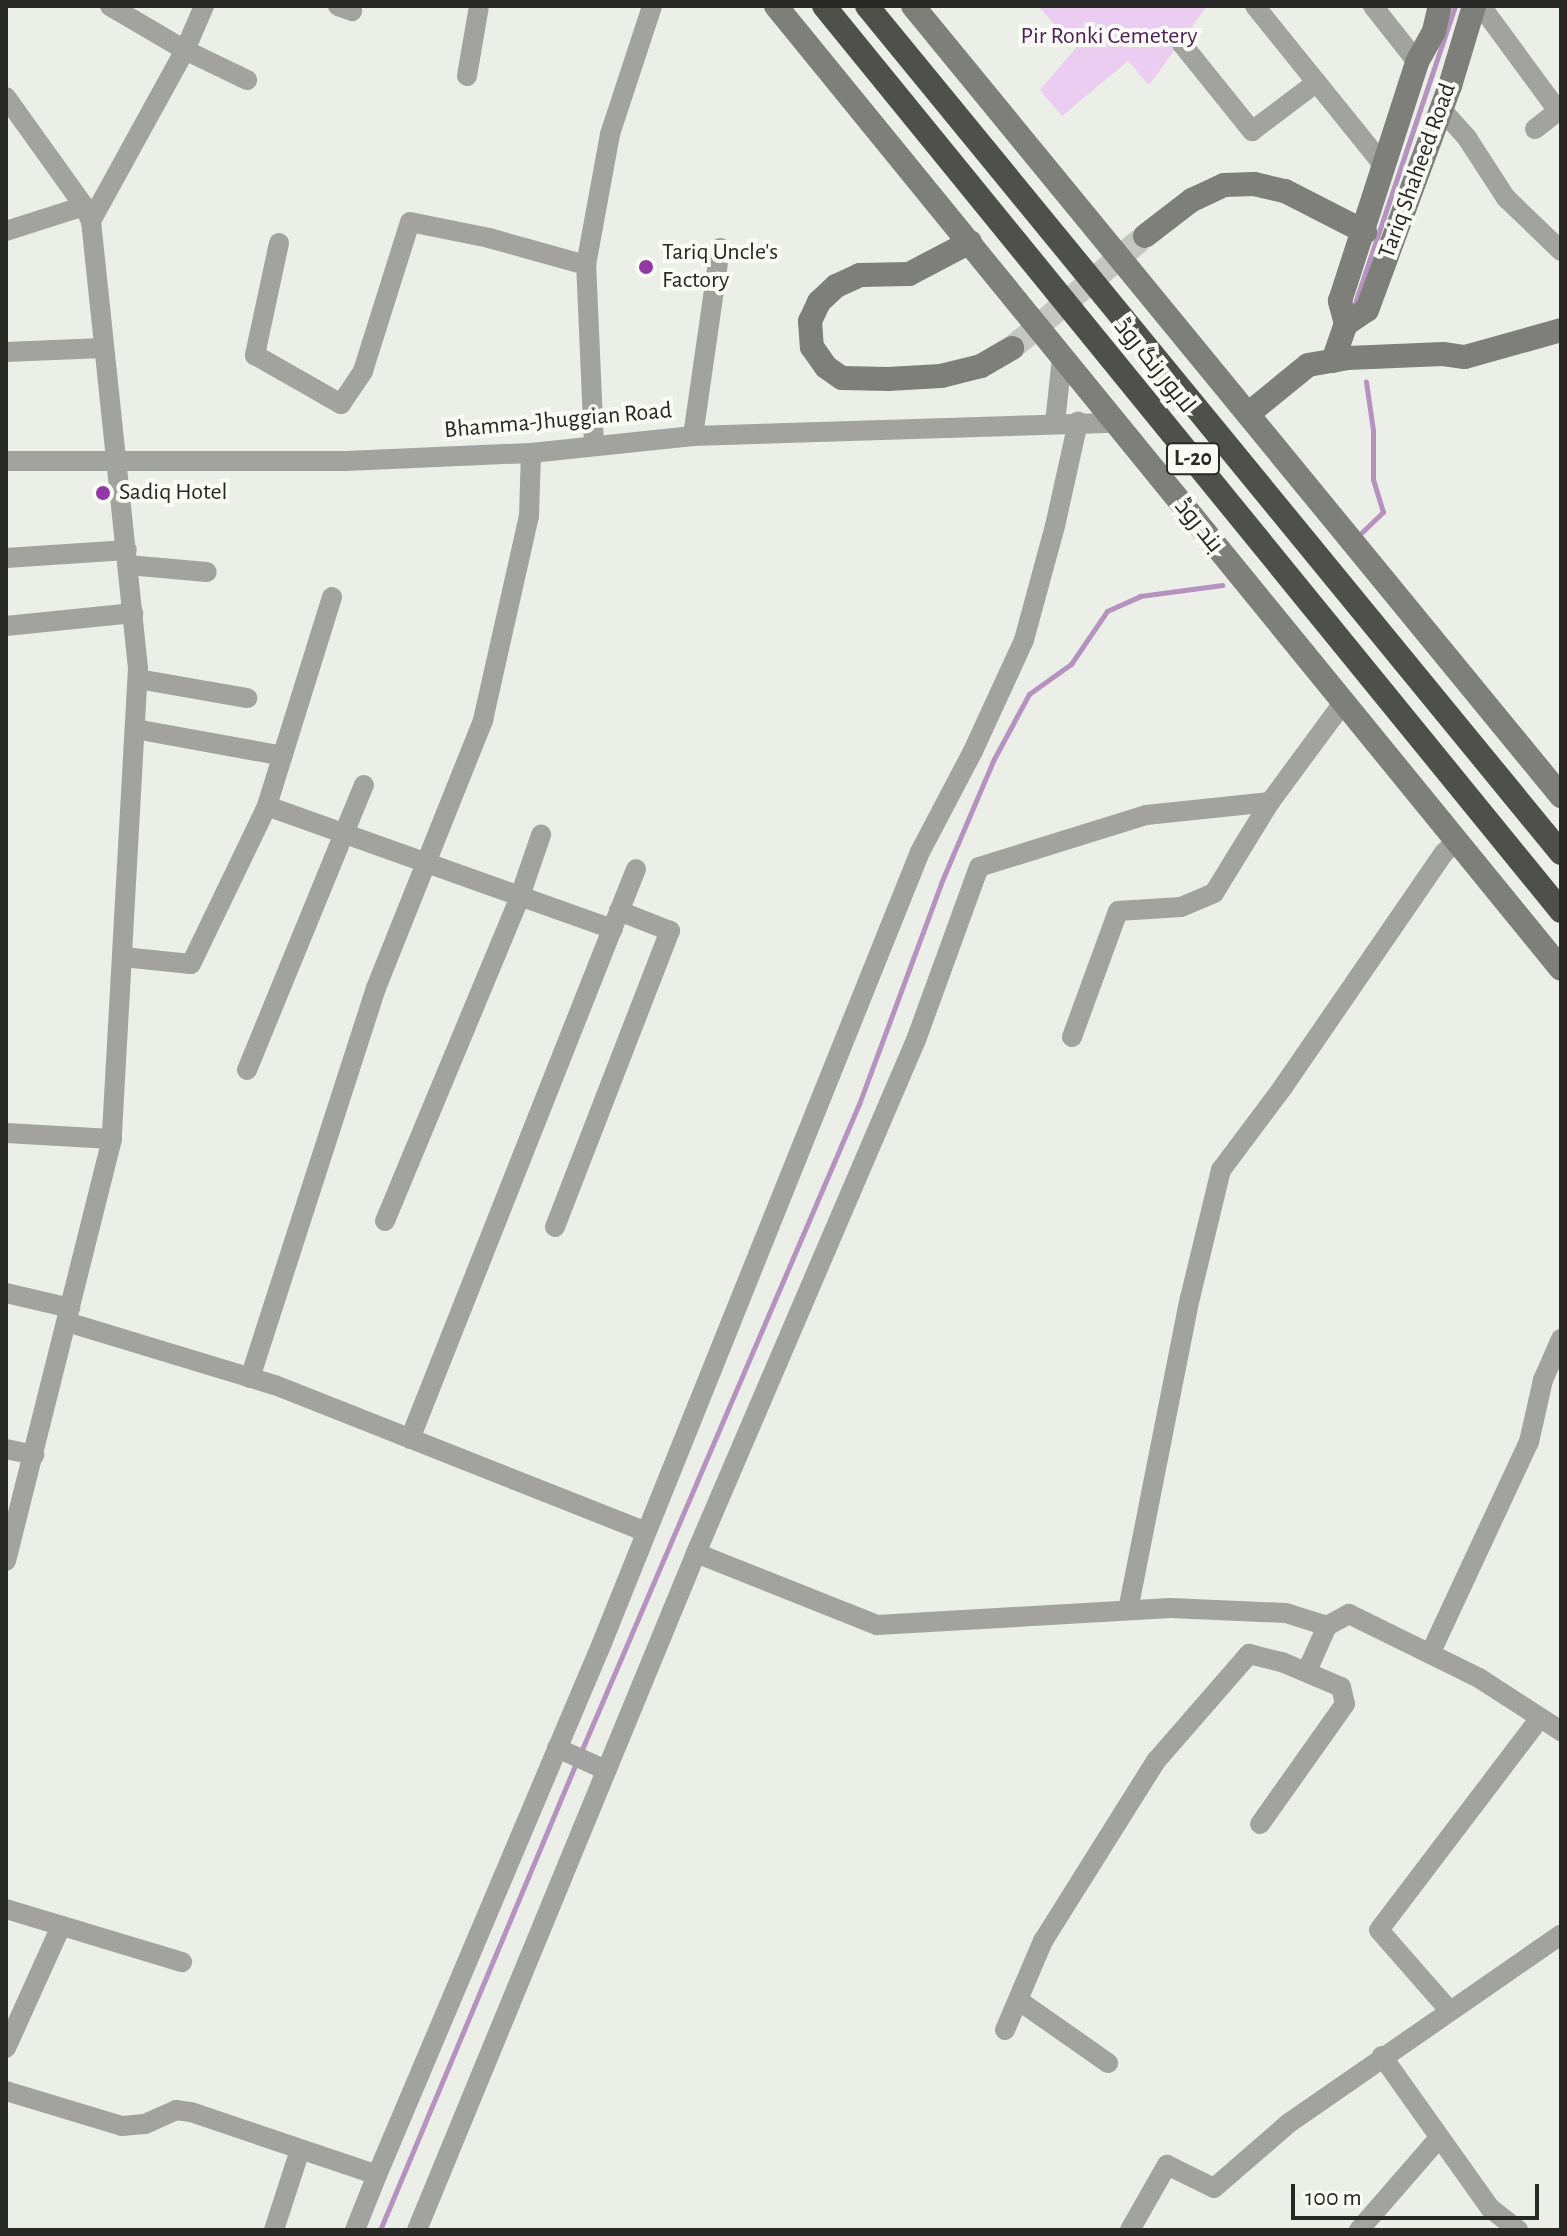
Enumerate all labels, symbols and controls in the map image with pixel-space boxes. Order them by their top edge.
park label: Pir Ronki Cemetery [1020,23,1198,51]
street label: Tariq Shaheed Road [1373,80,1463,262]
place label: Tariq Uncle's Factory [662,239,778,295]
marker: Tariq Uncle's Factory [637,258,655,276]
street label: لاہور رنگ روڈ [1107,313,1201,419]
street label: Bhamma-Jhuggian Road [443,397,673,445]
road number: L-20 [1165,441,1221,477]
place label: Sadiq Hotel [119,479,227,507]
marker: Sadiq Hotel [94,484,112,502]
street label: بند روڈ [1168,493,1228,559]
scale bar [1295,2168,1543,2218]
text: 100 m [1305,2186,1362,2210]

